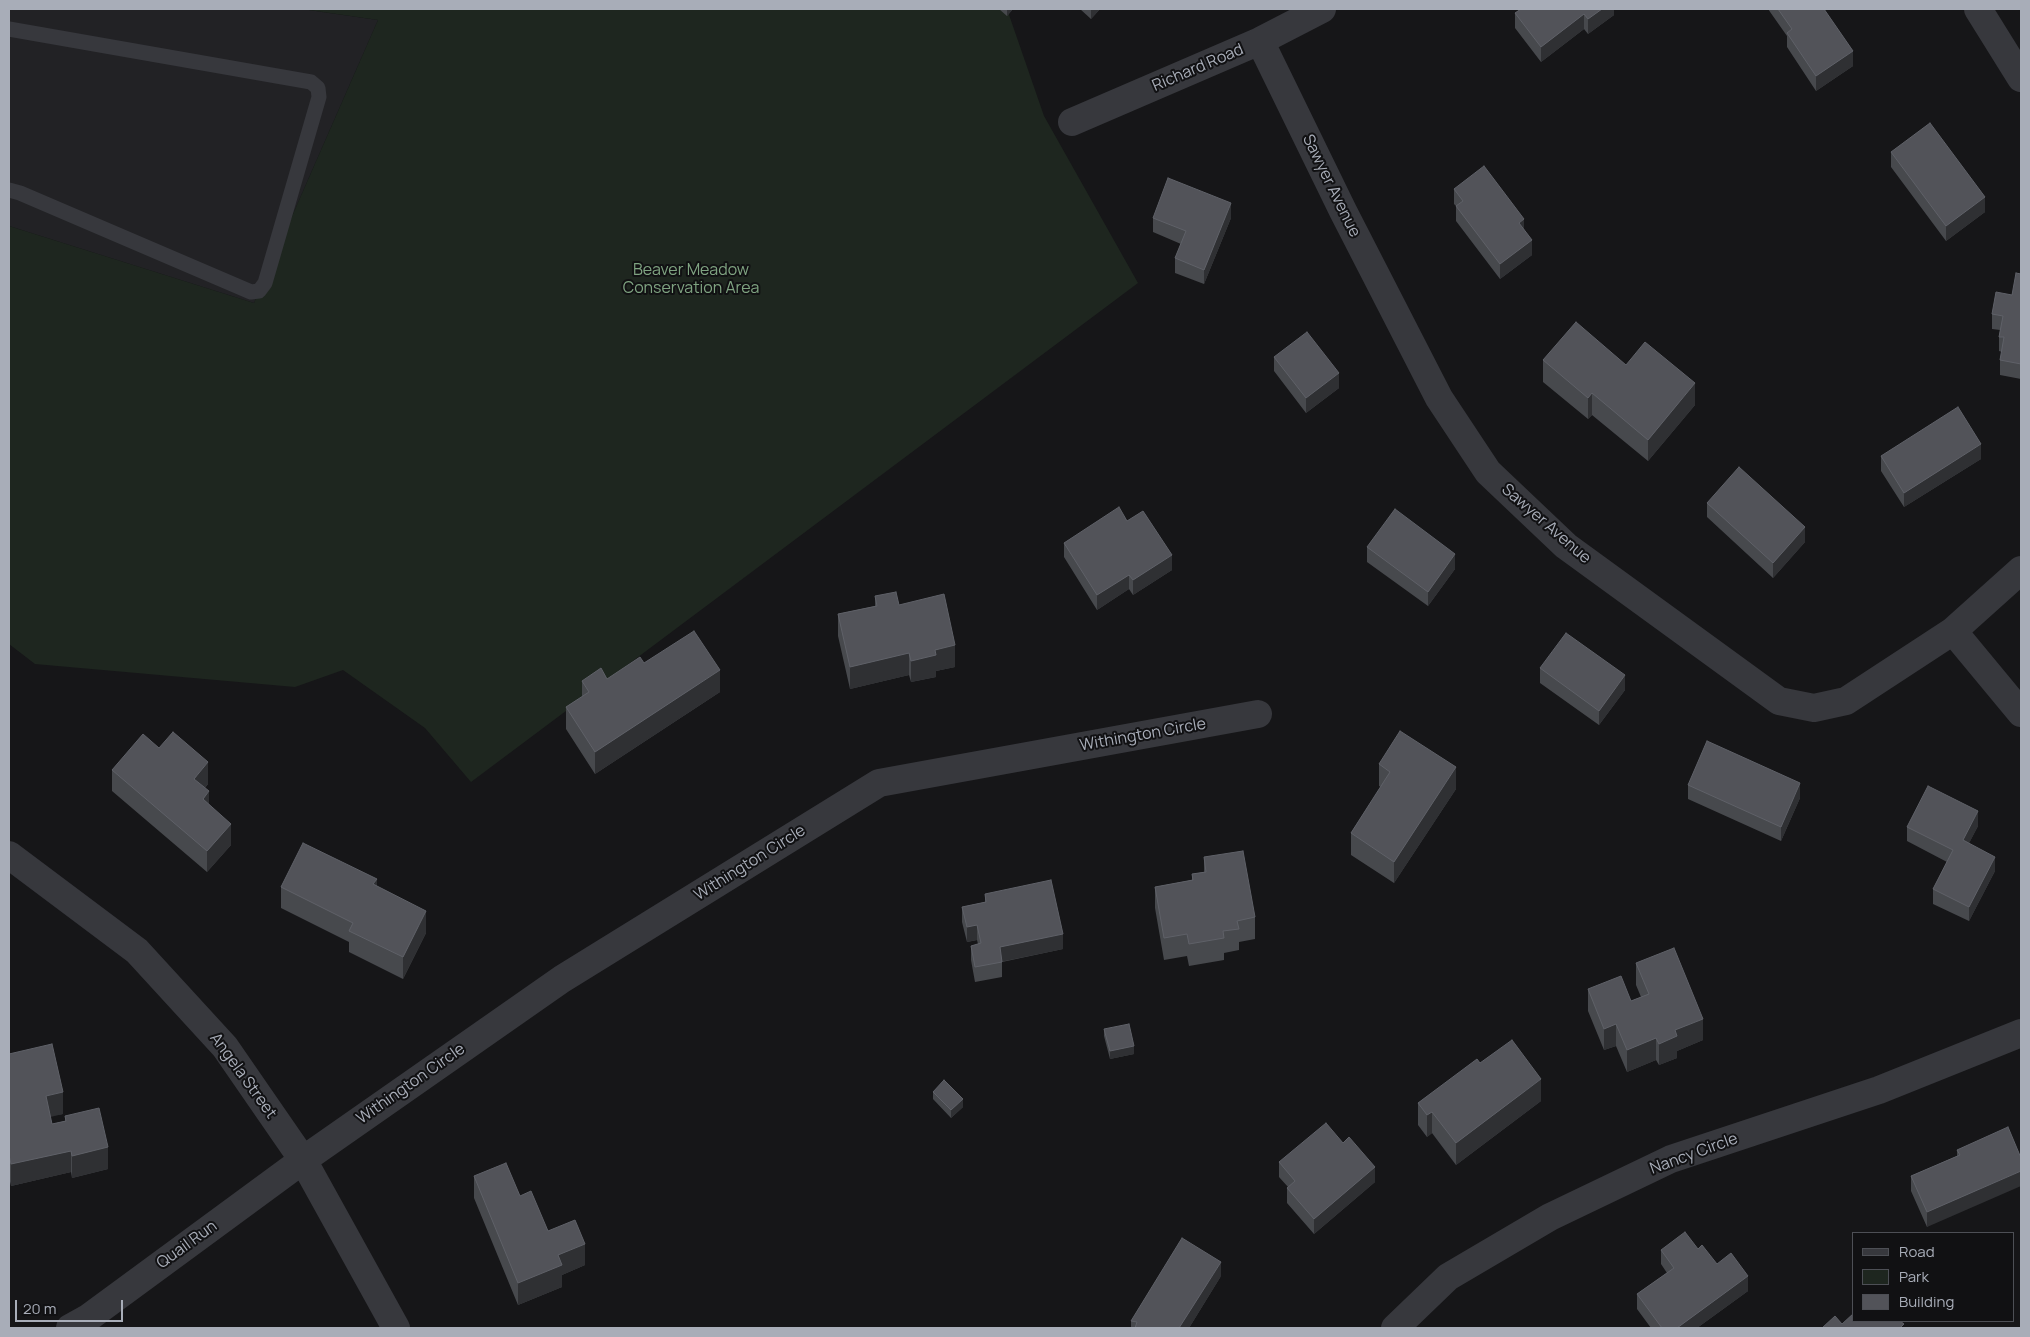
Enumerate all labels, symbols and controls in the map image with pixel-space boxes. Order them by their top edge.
street label: Richard Road [1149,40,1247,96]
street label: Sawyer Avenue [1298,132,1364,240]
park label: Beaver Meadow Conservation Area [623,261,759,299]
street label: Sawyer Avenue [1497,480,1595,568]
street label: Withington Circle [1078,714,1208,756]
street label: Withington Circle [691,821,809,905]
street label: Angela Street [205,1029,281,1123]
street label: Withington Circle [353,1039,469,1129]
street label: Nancy Circle [1648,1129,1740,1179]
street label: Quail Run [153,1217,221,1273]
legend [1852,1232,2015,1322]
text: Road [1899,1241,1935,1262]
text: Park [1899,1266,1929,1287]
scale bar [18,1290,125,1322]
text: Building [1899,1291,1954,1312]
text: 20 m [23,1298,56,1319]

